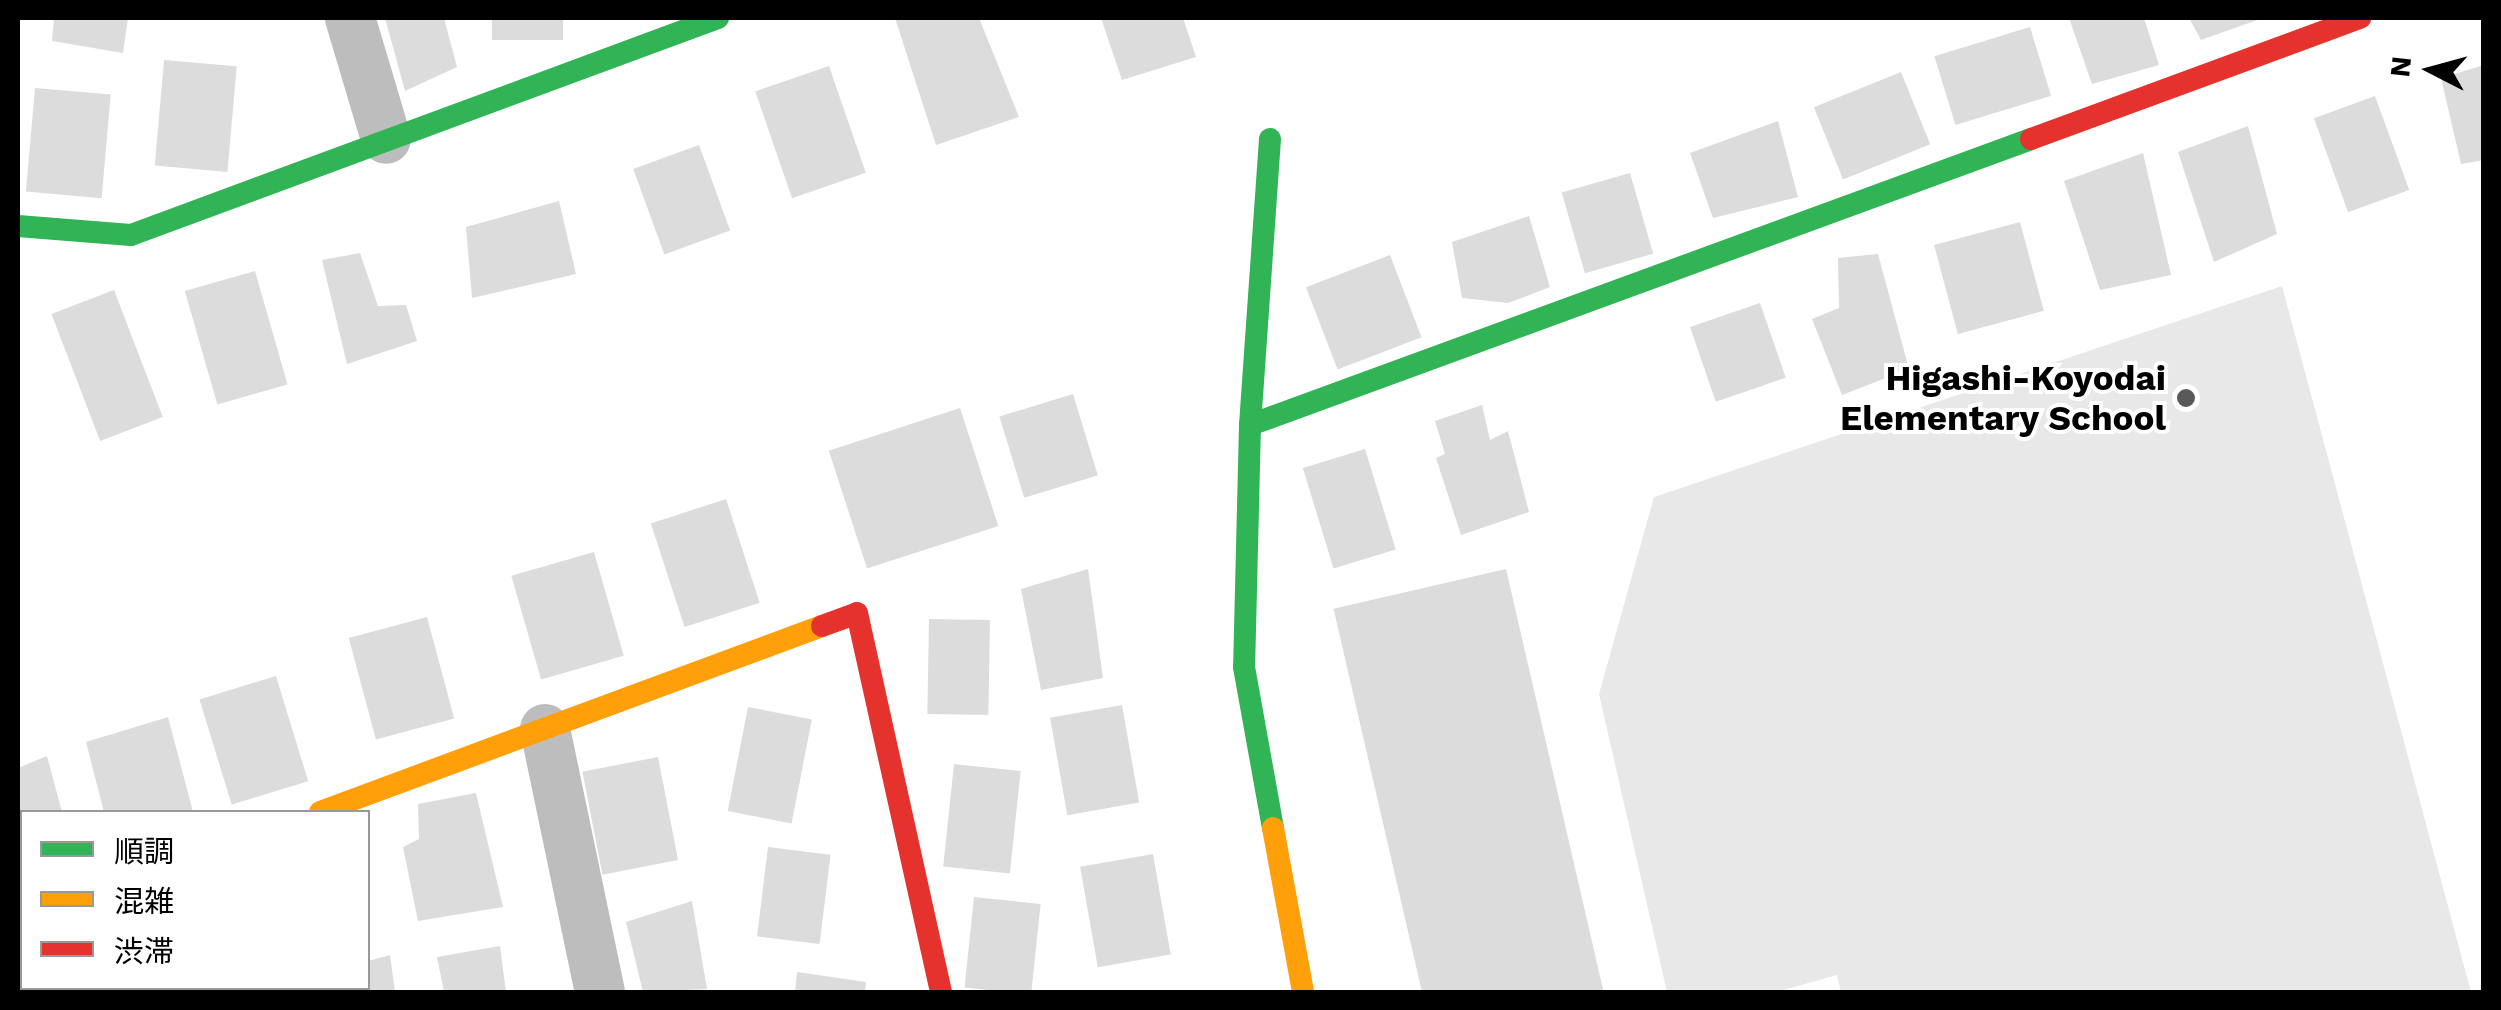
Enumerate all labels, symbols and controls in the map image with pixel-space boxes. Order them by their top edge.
north arrow [2381,20,2481,120]
text: N [2383,55,2418,79]
place label: Higashi-Koyodai Elementary School [1839,357,2166,439]
marker: Higashi-Koyodai Elementary School [2175,387,2197,409]
legend [20,810,370,990]
text: 順調 [114,834,174,869]
text: 混雑 [114,884,174,919]
text: 渋滞 [114,934,174,969]

